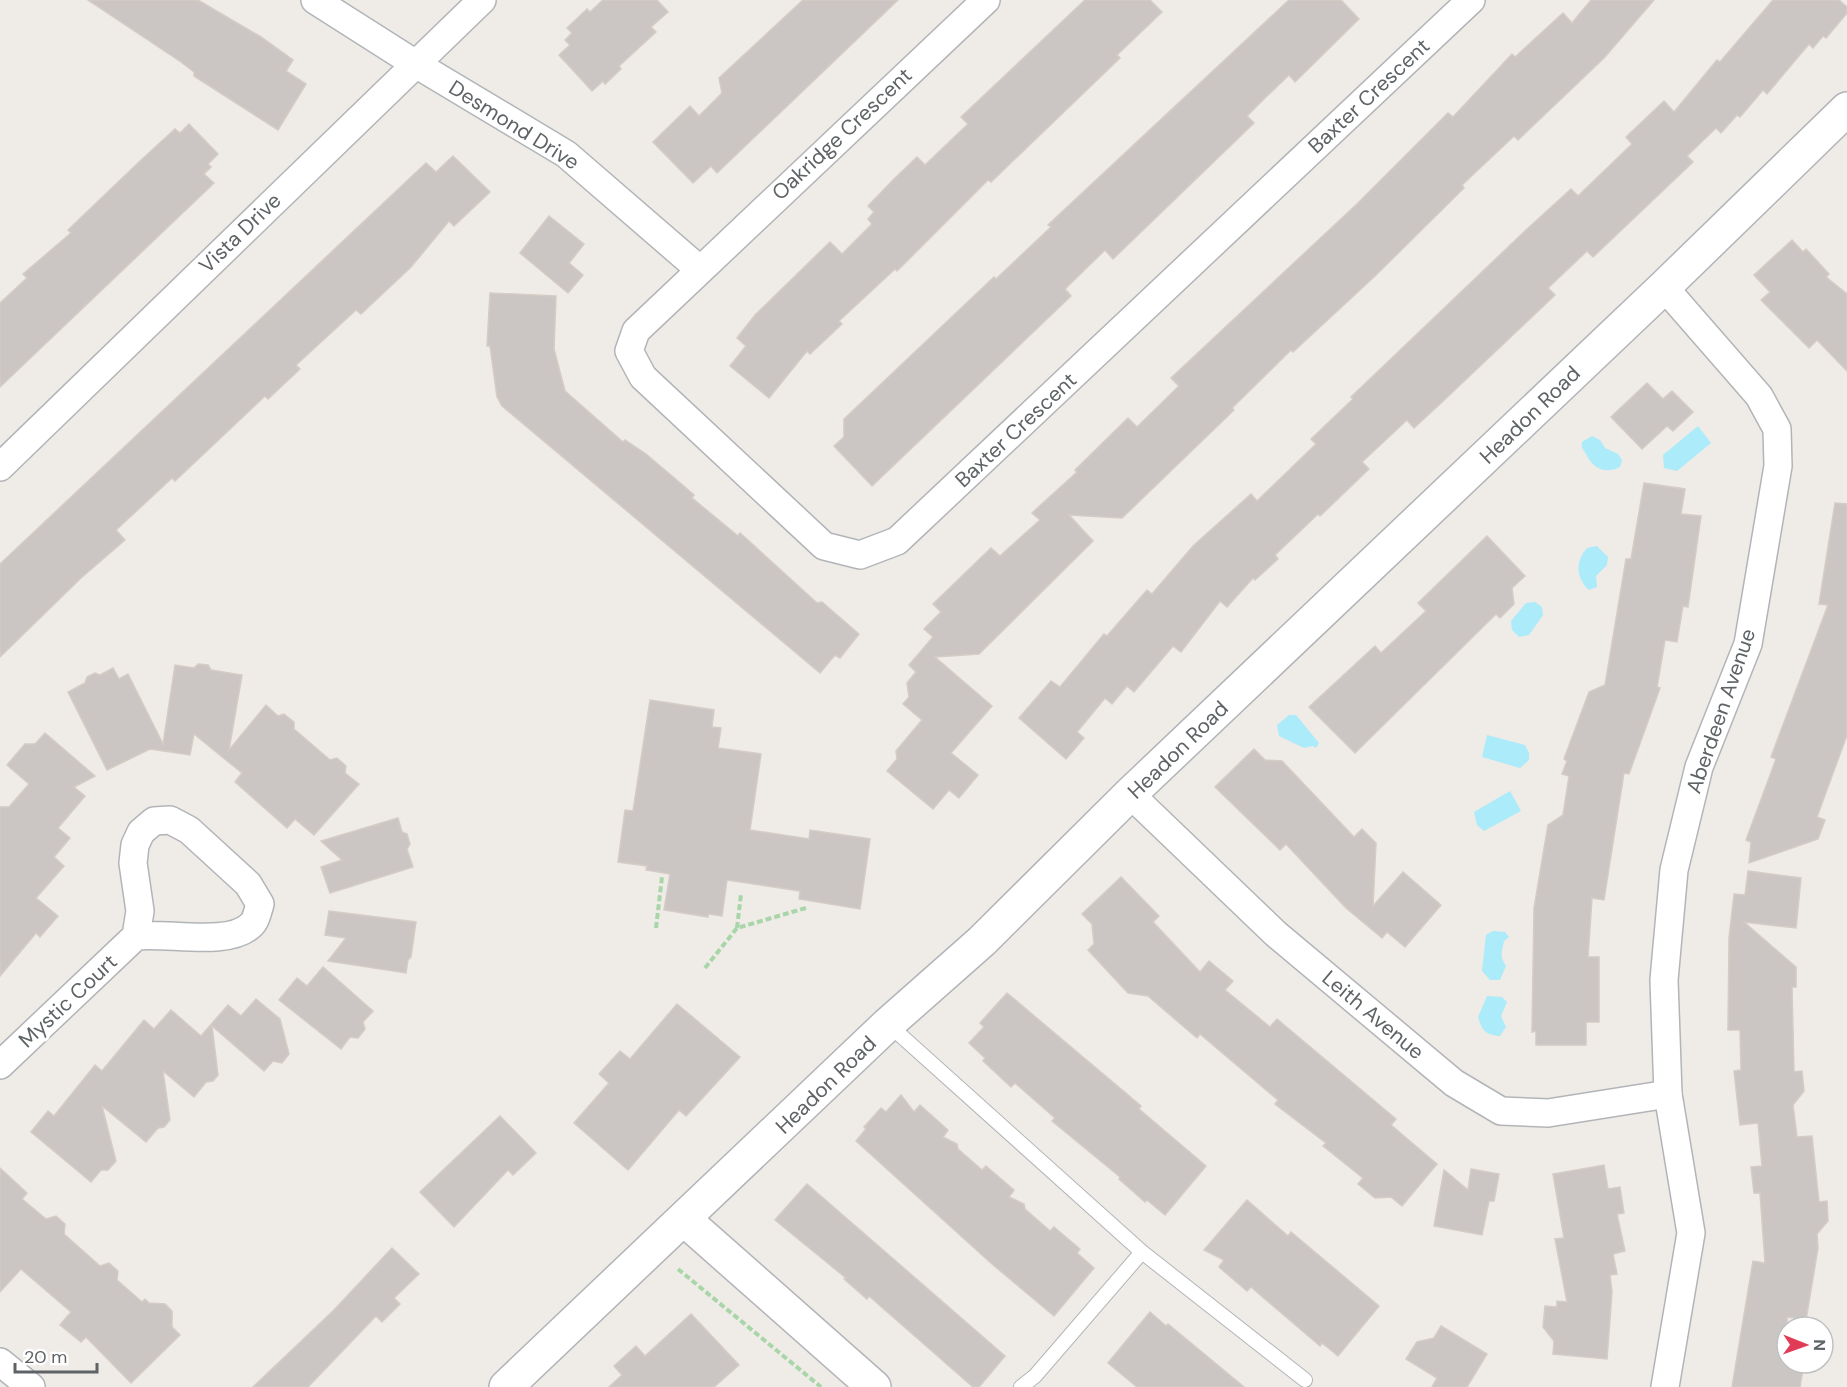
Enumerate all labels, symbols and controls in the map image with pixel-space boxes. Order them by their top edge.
street label: Baxter Crescent [1302,32,1436,160]
street label: Oakridge Crescent [766,62,918,206]
street label: Desmond Drive [444,74,584,176]
street label: Vista Drive [193,187,287,279]
street label: Headon Road [1474,360,1586,470]
street label: Baxter Crescent [949,366,1083,494]
street label: Aberdeen Avenue [1680,625,1762,797]
street label: Headon Road [1122,695,1234,805]
street label: Mystic Court [13,948,123,1054]
street label: Leith Avenue [1316,964,1430,1066]
street label: Headon Road [770,1030,882,1140]
north arrow [1775,1315,1835,1375]
scale bar [15,1336,98,1374]
text: N [1809,1339,1830,1351]
text: 20 m [24,1345,67,1369]

